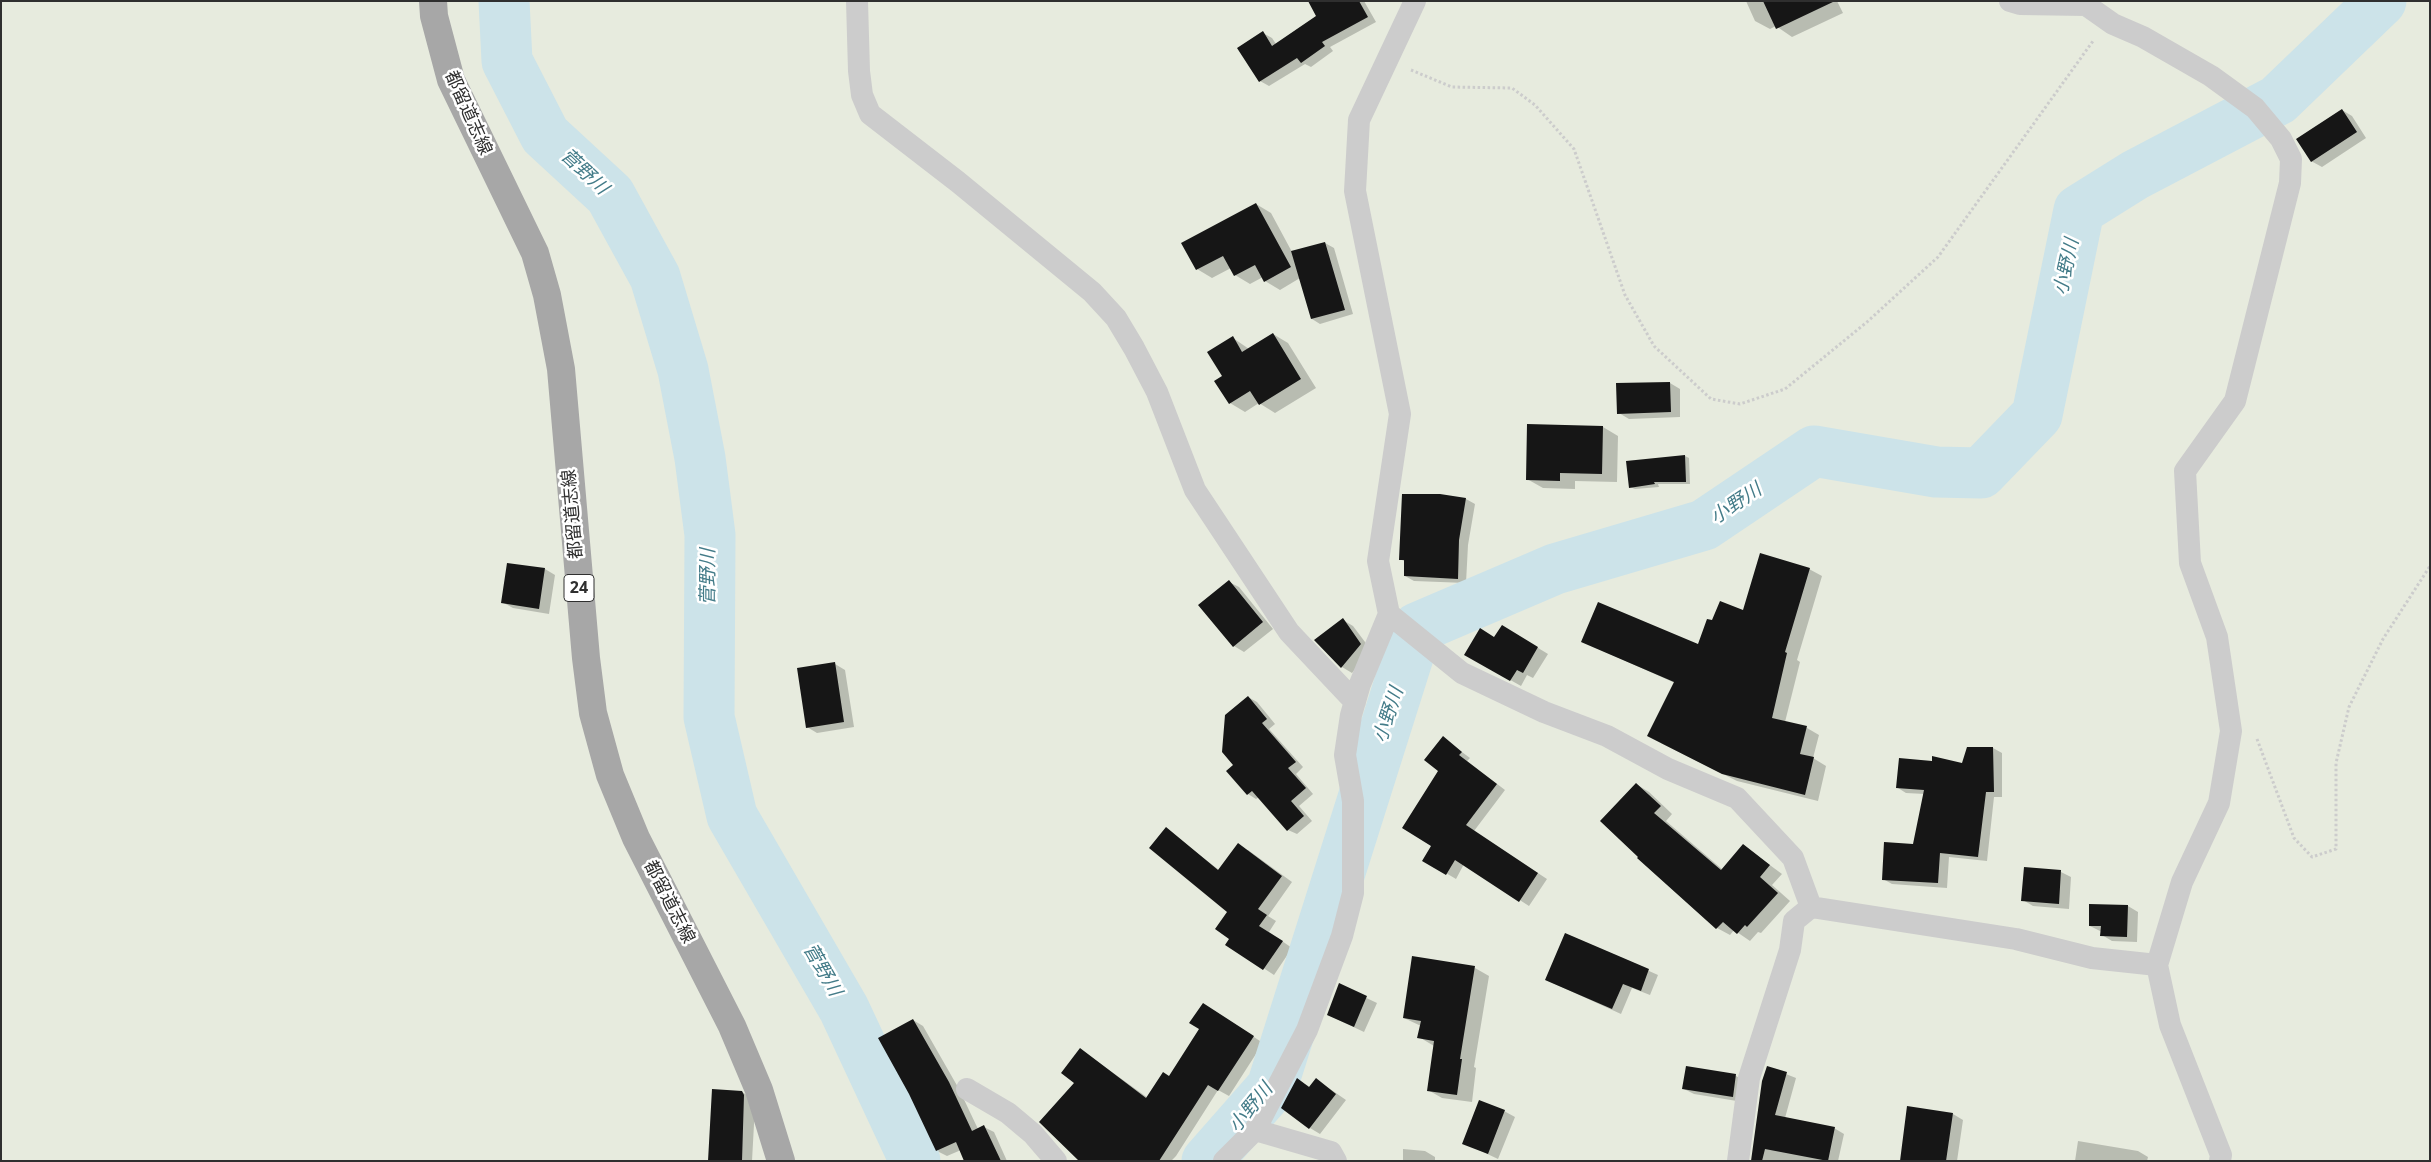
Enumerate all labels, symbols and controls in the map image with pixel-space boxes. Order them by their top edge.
street label: 都留道志線 [440,67,496,159]
water label: 菅野川 [555,144,613,200]
water label: 小野川 [2050,237,2084,297]
street label: 都留道志線 [558,468,588,560]
water label: 小野川 [1706,479,1766,529]
water label: 菅野川 [698,549,720,605]
road number: 24 [564,574,594,602]
water label: 小野川 [1369,684,1409,746]
street label: 都留道志線 [639,857,699,947]
water label: 菅野川 [798,940,846,1000]
water label: 小野川 [1224,1079,1278,1137]

